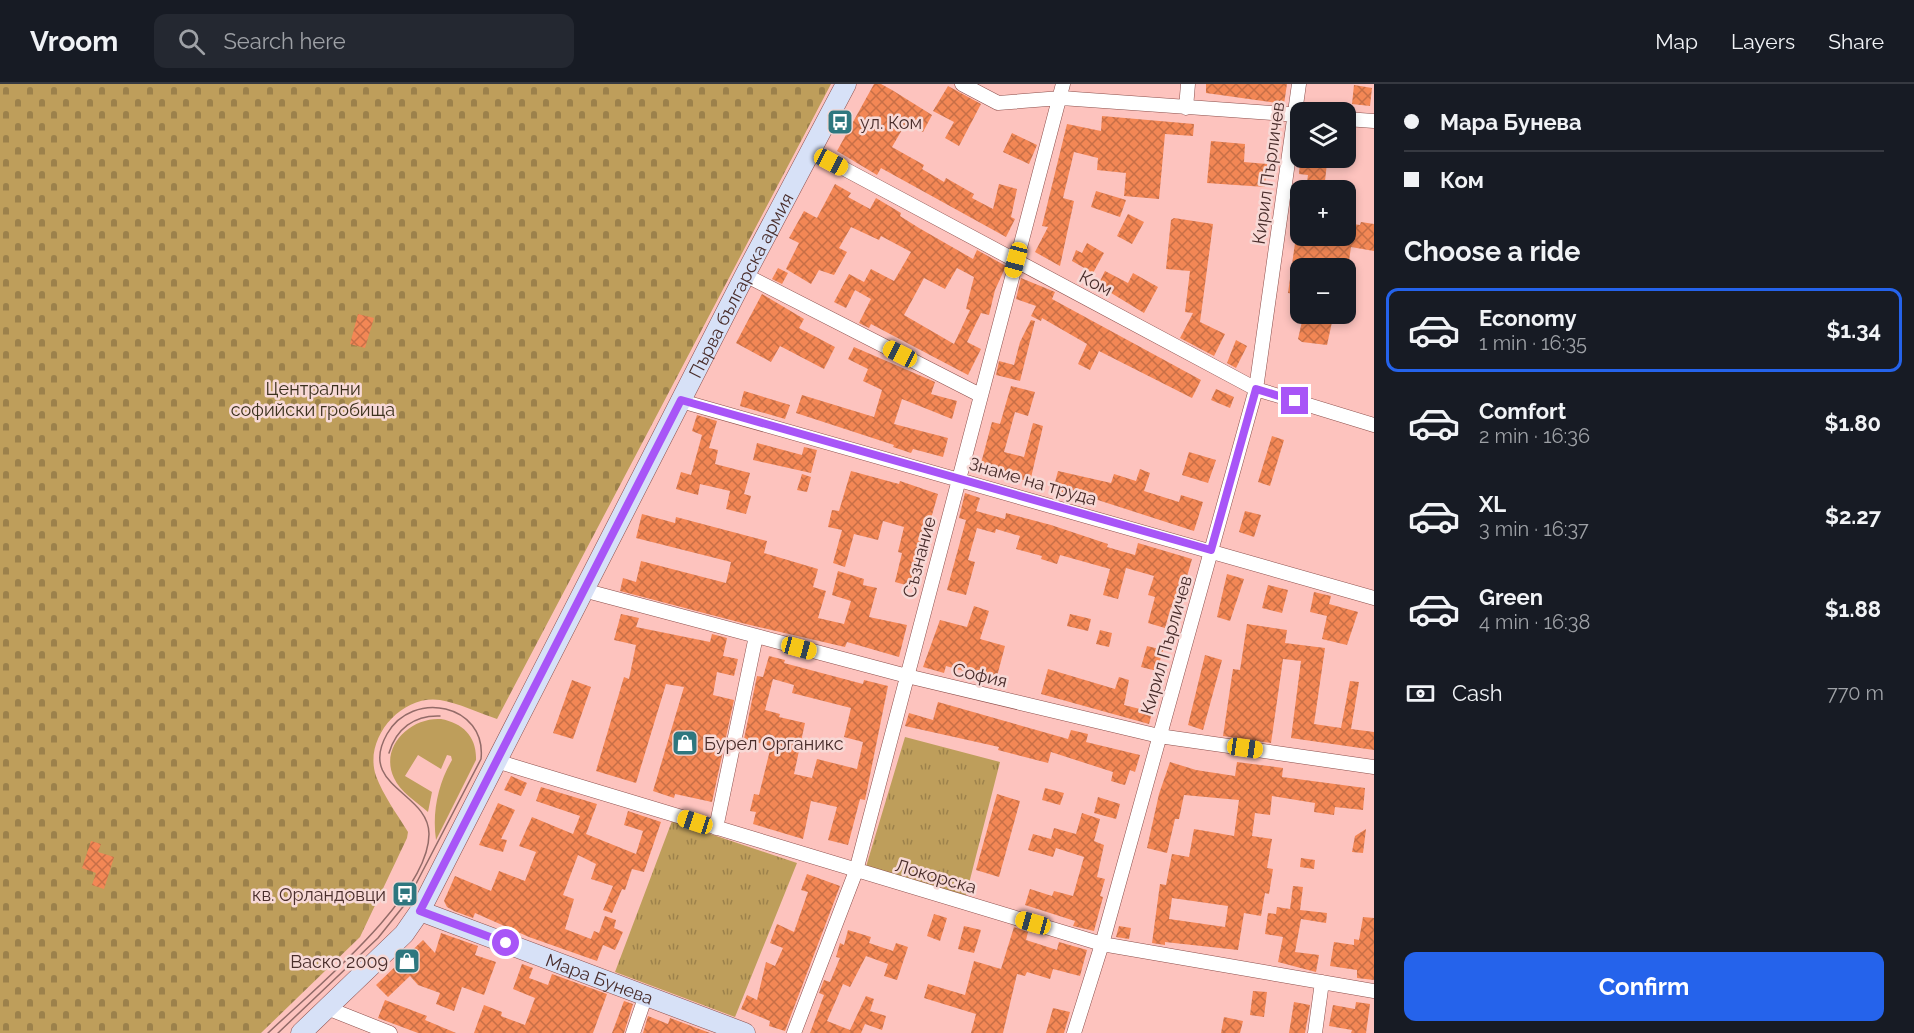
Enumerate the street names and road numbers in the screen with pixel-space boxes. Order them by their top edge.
street label: Кирил Пърличев [1248,100,1288,246]
street label: Първа българска армия [684,189,797,381]
street label: Ком [1076,266,1116,300]
street label: Знаме на труда [967,453,1099,509]
street label: Съзнание [898,514,940,600]
street label: Кирил Пърличев [1136,573,1196,717]
street label: София [951,659,1009,691]
street label: Локорска [893,854,979,898]
street label: Мара Бунева [543,949,656,1008]

